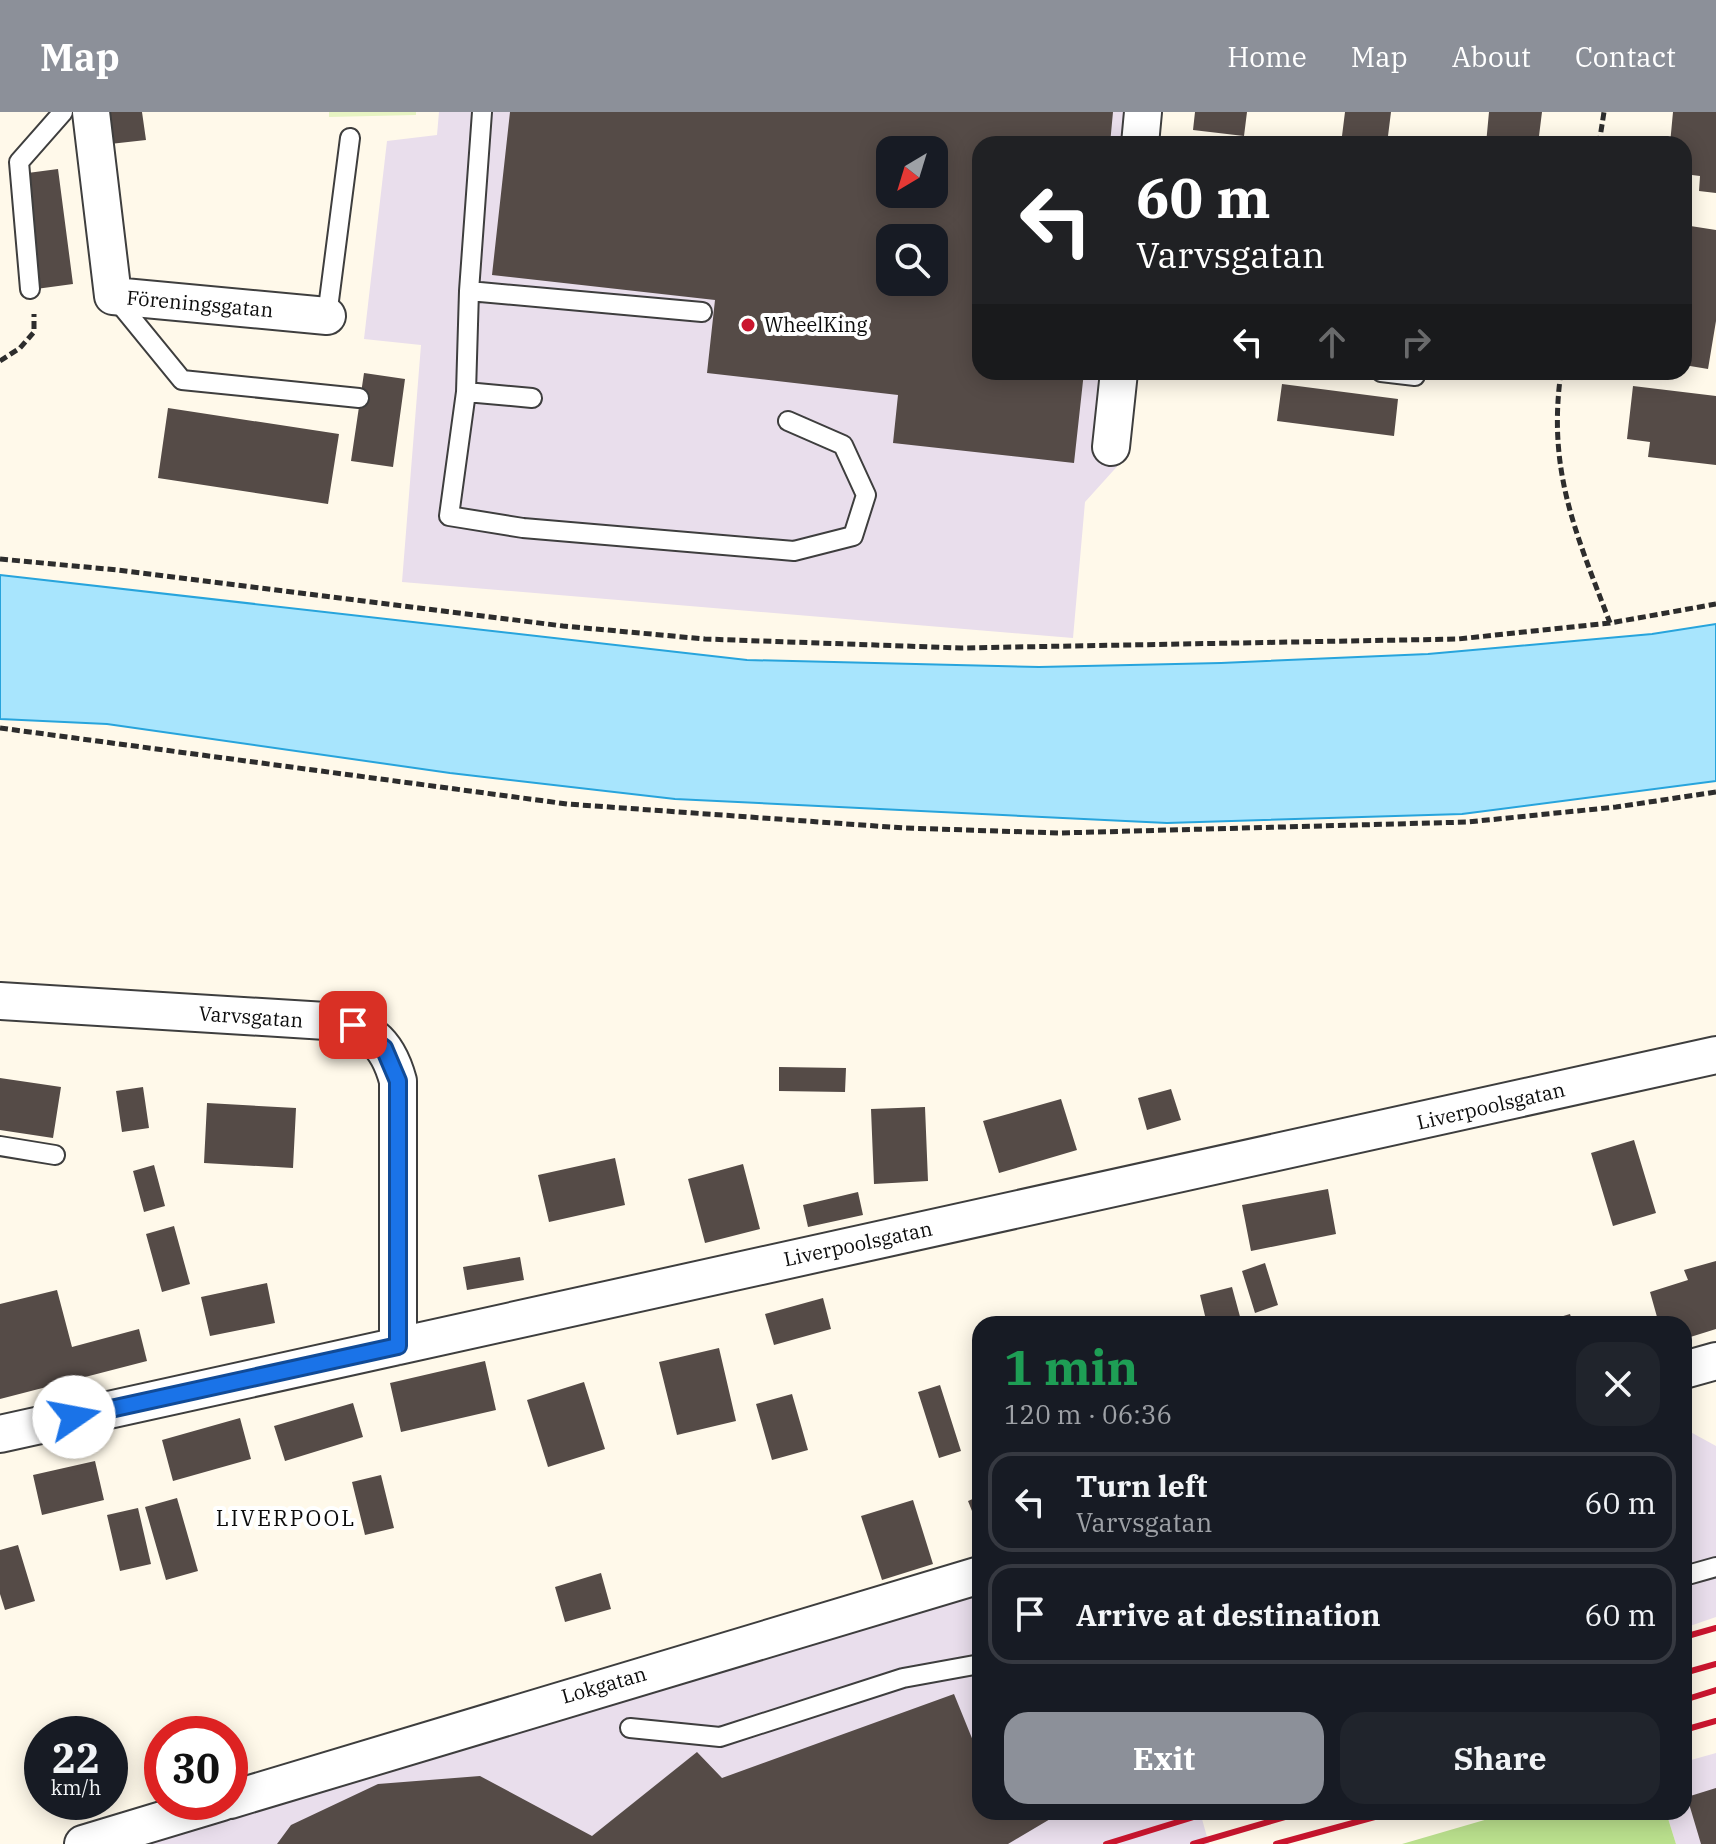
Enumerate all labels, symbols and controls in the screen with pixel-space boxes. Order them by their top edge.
text: Map [40,32,120,81]
text: Home [1227,38,1307,75]
text: Map [1351,38,1408,75]
text: About [1452,38,1531,75]
text: Contact [1575,38,1676,75]
north arrow [876,136,948,208]
map controls [876,136,948,296]
text: 60 m [1136,161,1271,233]
icon: left [1004,168,1108,272]
button: search [876,224,948,296]
text: Varvsgatan [1136,231,1325,278]
street label: Föreningsgatan [126,284,275,323]
place label: WheelKing [764,311,867,338]
marker: WheelKing [739,316,757,334]
icon: left [1226,320,1270,364]
icon: ahead [1310,320,1354,364]
icon: right [1394,320,1438,364]
pin [319,991,387,1059]
street label: Varvsgatan [198,999,305,1034]
icon: arrive [331,1003,375,1047]
street label: Liverpoolsgatan [1414,1075,1568,1136]
street label: Liverpoolsgatan [781,1215,935,1272]
text: 1 min [1004,1336,1138,1398]
button: close [1576,1342,1660,1426]
position arrow [32,1375,116,1459]
text: 120 m · 06:36 [1004,1397,1172,1431]
text: Turn left [1076,1466,1208,1505]
icon: left [1008,1480,1052,1524]
text: 60 m [1584,1483,1656,1522]
district label: LIVERPOOL [216,1503,356,1532]
text: Varvsgatan [1076,1505,1212,1539]
icon: arrive [1008,1592,1052,1636]
text: Arrive at destination [1076,1595,1381,1634]
text: 60 m [1584,1595,1656,1634]
street label: Lokgatan [558,1659,650,1709]
button: Exit [1004,1712,1324,1804]
button: Share [1340,1712,1660,1804]
speed limit sign: 30 [144,1716,248,1820]
text: 22 [52,1732,100,1784]
text: km/h [51,1774,101,1801]

